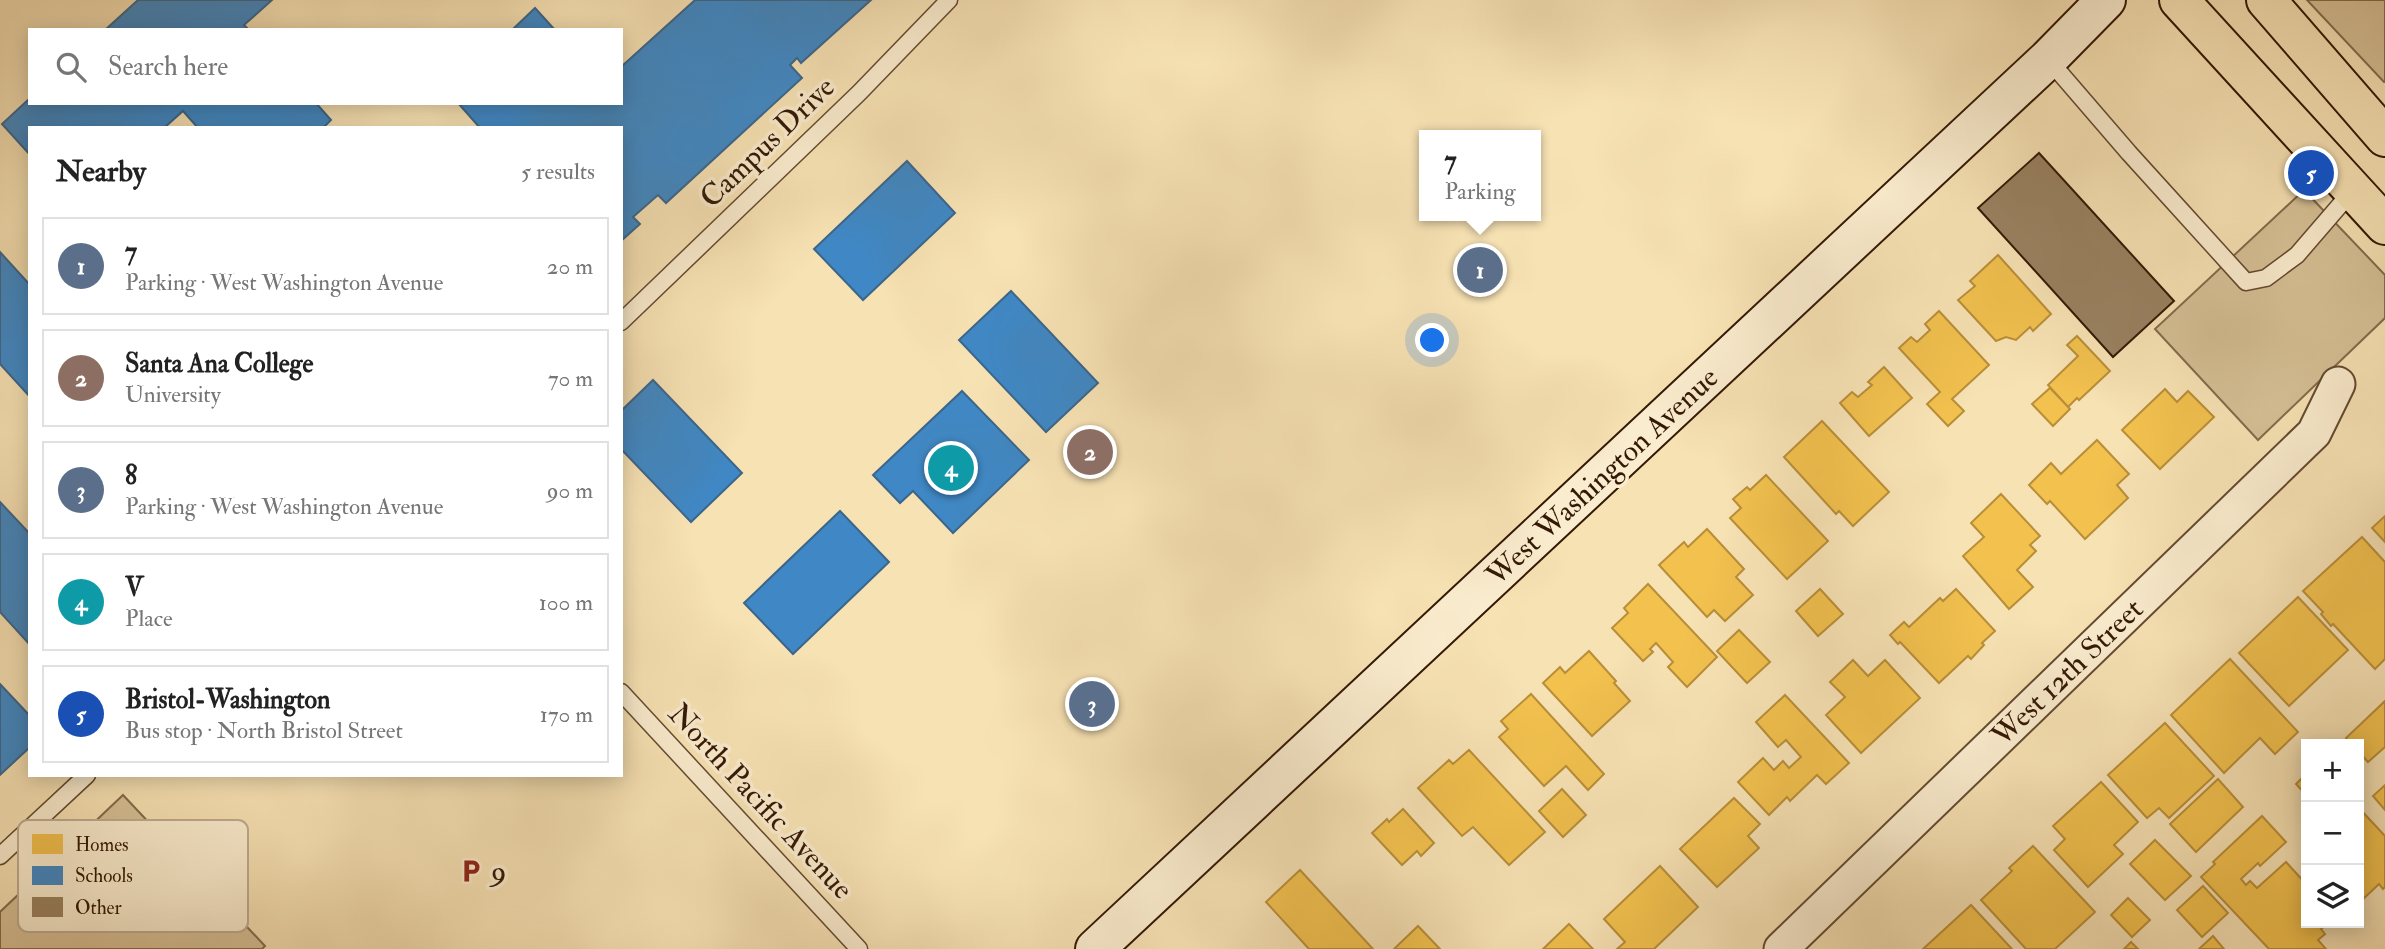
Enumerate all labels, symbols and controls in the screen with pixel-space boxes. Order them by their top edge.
search box [28,28,623,105]
icon: search [52,48,90,86]
text: Search here [108,51,228,83]
street label: Campus Drive [692,69,843,216]
popup [1419,130,1541,221]
text: 7 [1444,145,1456,177]
pin: 5 [2288,147,2334,199]
text: Nearby [56,153,146,190]
text: 5 results [521,157,595,186]
text: Parking [1444,177,1516,206]
text: 7 [125,236,137,268]
pin: 1 [1457,244,1503,296]
text: 1 [77,252,85,281]
text: 20 m [547,252,593,281]
text: Parking · West Washington Avenue [125,268,443,297]
your location [1415,323,1449,357]
text: Santa Ana College [125,348,313,380]
street label: West Washington Avenue [1478,359,1726,594]
text: 2 [75,364,87,393]
text: 70 m [548,364,593,393]
text: University [125,380,221,409]
pin: 2 [1067,426,1113,478]
pin: 4 [928,442,974,494]
text: 8 [125,460,137,492]
text: 3 [77,476,85,505]
text: 90 m [547,476,593,505]
text: Parking · West Washington Avenue [125,492,443,521]
text: V [125,572,143,604]
text: 4 [75,588,87,617]
text: 100 m [539,588,593,617]
street label: West 12th Street [1983,591,2151,755]
text: Place [125,604,173,633]
pin: 3 [1069,678,1115,730]
text: Bristol-Washington [125,684,331,716]
street label: North Pacific Avenue [660,696,861,907]
text: 5 [76,700,86,729]
text: 170 m [540,700,593,729]
text: Bus stop · North Bristol Street [125,716,403,745]
map controls [2301,739,2364,928]
button: + [2301,739,2364,802]
button: − [2301,802,2364,865]
legend [18,820,248,932]
text: Homes [75,833,129,857]
place label: 9 [489,853,506,890]
parking icon: 9 [457,857,485,885]
text: Schools [75,864,133,888]
button: layers [2301,865,2364,928]
text: Other [75,896,122,920]

